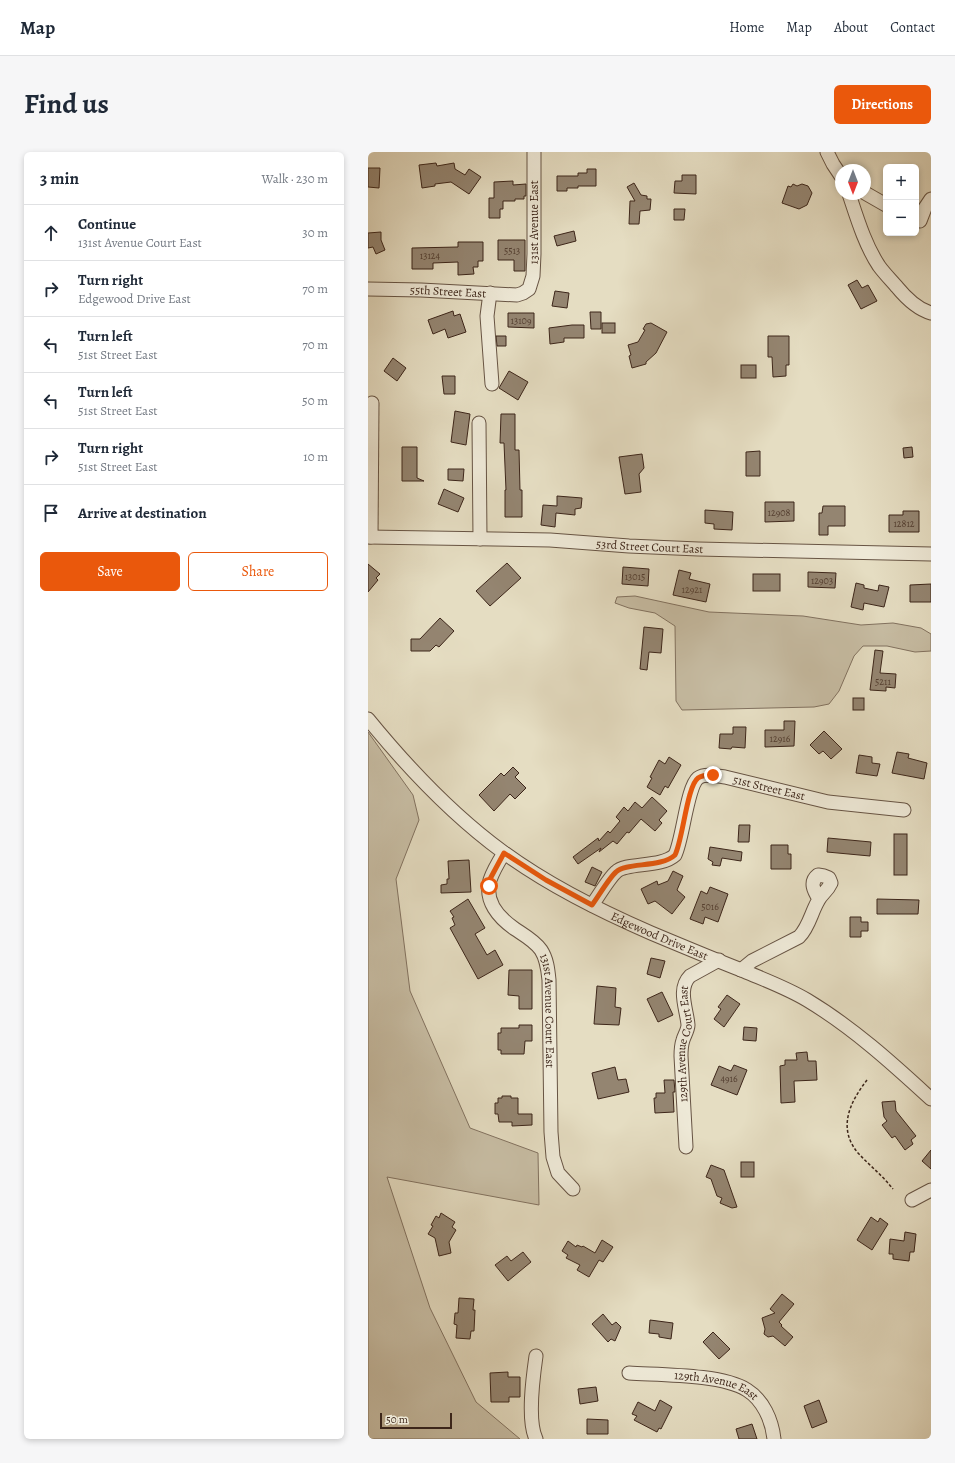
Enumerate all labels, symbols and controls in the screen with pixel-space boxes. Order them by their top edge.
text: Map [20,15,55,41]
text: Home [729,18,764,37]
text: Map [786,18,812,37]
text: About [834,18,868,37]
text: Contact [890,18,935,37]
text: Find us [24,85,109,123]
button: Directions [834,85,931,124]
north arrow [835,164,871,200]
map controls [883,164,919,236]
button: + [883,164,919,200]
text: 3 min [40,167,79,190]
text: Walk · 230 m [262,170,328,187]
street label: 131st Avenue East [526,180,542,265]
button: − [883,200,919,236]
text: Continue [78,214,136,234]
icon: ahead [40,222,62,244]
text: 30 m [302,224,328,241]
text: 131st Avenue Court East [78,234,202,251]
house number: 5513 [504,244,520,257]
house number: 13124 [420,249,441,262]
text: Turn right [78,270,143,290]
icon: right [40,278,62,300]
text: 70 m [302,280,328,297]
street label: 55th Street East [410,282,487,301]
text: Edgewood Drive East [78,290,191,307]
house number: 13109 [511,314,532,327]
text: Turn left [78,326,133,346]
icon: left [40,334,62,356]
text: 70 m [302,336,328,353]
text: 51st Street East [78,346,158,363]
text: Turn left [78,382,133,402]
icon: left [40,390,62,412]
text: 50 m [302,392,328,409]
text: 51st Street East [78,402,158,419]
text: Turn right [78,438,143,458]
icon: right [40,446,62,468]
text: 10 m [303,448,328,465]
text: 51st Street East [78,458,158,475]
icon: arrive [40,502,62,524]
text: Arrive at destination [78,503,207,523]
house number: 12908 [768,506,791,519]
house number: 12812 [893,517,915,530]
street label: 53rd Street Court East [596,536,704,557]
button: Save [40,552,180,591]
button: Share [188,552,328,591]
house number: 13015 [625,570,645,583]
house number: 12903 [811,574,833,587]
house number: 12921 [682,583,703,596]
house number: 5211 [875,675,892,688]
house number: 12916 [770,732,791,745]
route end [704,766,722,784]
street label: 51st Street East [731,771,807,804]
route start [480,877,498,895]
house number: 5016 [701,900,719,913]
street label: Edgewood Drive East [608,908,711,964]
street label: 131st Avenue Court East [536,951,558,1068]
street label: 129th Avenue Court East [673,984,696,1103]
house number: 4916 [720,1072,738,1085]
street label: 129th Avenue East [674,1367,762,1404]
scale bar [380,1411,452,1430]
text: 50 m [386,1412,408,1427]

